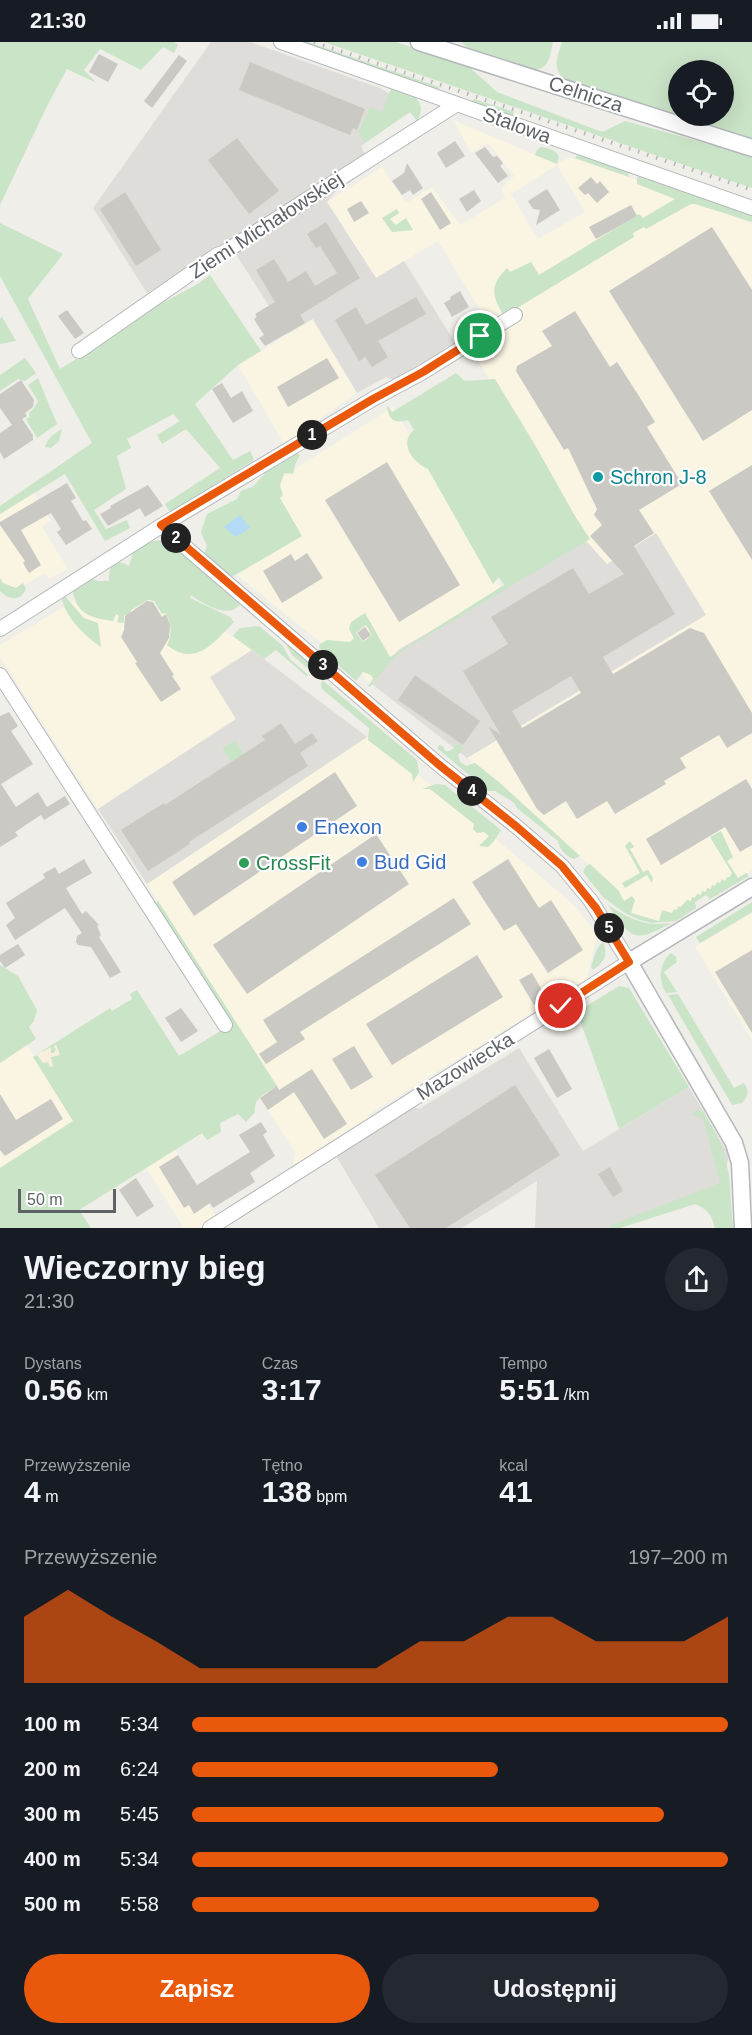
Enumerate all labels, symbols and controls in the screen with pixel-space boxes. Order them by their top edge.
text: 21:30 [30,8,86,33]
map controls [668,60,734,126]
button: locate [668,60,734,126]
street label: Celnicza [546,72,627,117]
street label: Stalowa [480,102,555,148]
street label: Ziemi Michałowskiej [185,167,347,283]
pin [454,310,505,361]
icon: arrive [463,319,496,352]
pin: 1 [297,420,327,450]
text: 1 [308,426,316,443]
place label: Schron J-8 [610,466,707,488]
marker: Schron J-8 [591,470,605,484]
pin: 2 [161,523,191,553]
text: 2 [172,529,180,546]
pin: 3 [308,650,338,680]
text: 3 [319,656,327,673]
pin: 4 [457,776,487,806]
text: 4 [468,782,476,799]
place label: Enexon [314,816,382,838]
marker: Enexon [295,820,309,834]
place label: Bud Gid [374,851,446,873]
place label: CrossFit [256,852,331,874]
marker: Bud Gid [355,855,369,869]
marker: CrossFit [237,856,251,870]
pin: 5 [594,913,624,943]
text: 5 [605,919,613,936]
pin [535,980,586,1031]
icon: check [544,989,577,1022]
street label: Mazowiecka [413,1027,518,1104]
scale bar [18,1186,116,1214]
text: 50 m [27,1191,63,1208]
button: share [665,1248,728,1311]
text: Wieczorny bieg [24,1249,266,1286]
text: 21:30 [24,1290,74,1312]
text: Dystans [24,1355,82,1372]
text: Czas [262,1355,298,1372]
text: Tempo [499,1355,547,1372]
text: 0.56 [24,1373,82,1406]
text: 3:17 [262,1373,322,1406]
text: 5:51 [499,1373,559,1406]
text: km [82,1386,108,1403]
text: /km [559,1386,590,1403]
text: Przewyższenie [24,1457,131,1474]
text: Tętno [262,1457,303,1474]
text: kcal [499,1457,528,1474]
text: 4 [24,1475,41,1508]
text: 138 [262,1475,312,1508]
text: 41 [499,1475,533,1508]
text: m [41,1488,58,1505]
text: bpm [312,1488,347,1505]
text: Przewyższenie [24,1546,157,1568]
text: 197–200 m [628,1546,728,1568]
text: 100 m [24,1713,81,1735]
text: 5:34 [120,1713,159,1735]
text: 200 m [24,1758,81,1780]
text: 6:24 [120,1758,159,1780]
text: 300 m [24,1803,81,1825]
text: 5:45 [120,1803,159,1825]
text: 400 m [24,1848,81,1870]
text: 5:34 [120,1848,159,1870]
text: 500 m [24,1893,81,1915]
text: 5:58 [120,1893,159,1915]
button: Zapisz [24,1954,370,2023]
button: Udostępnij [382,1954,728,2023]

